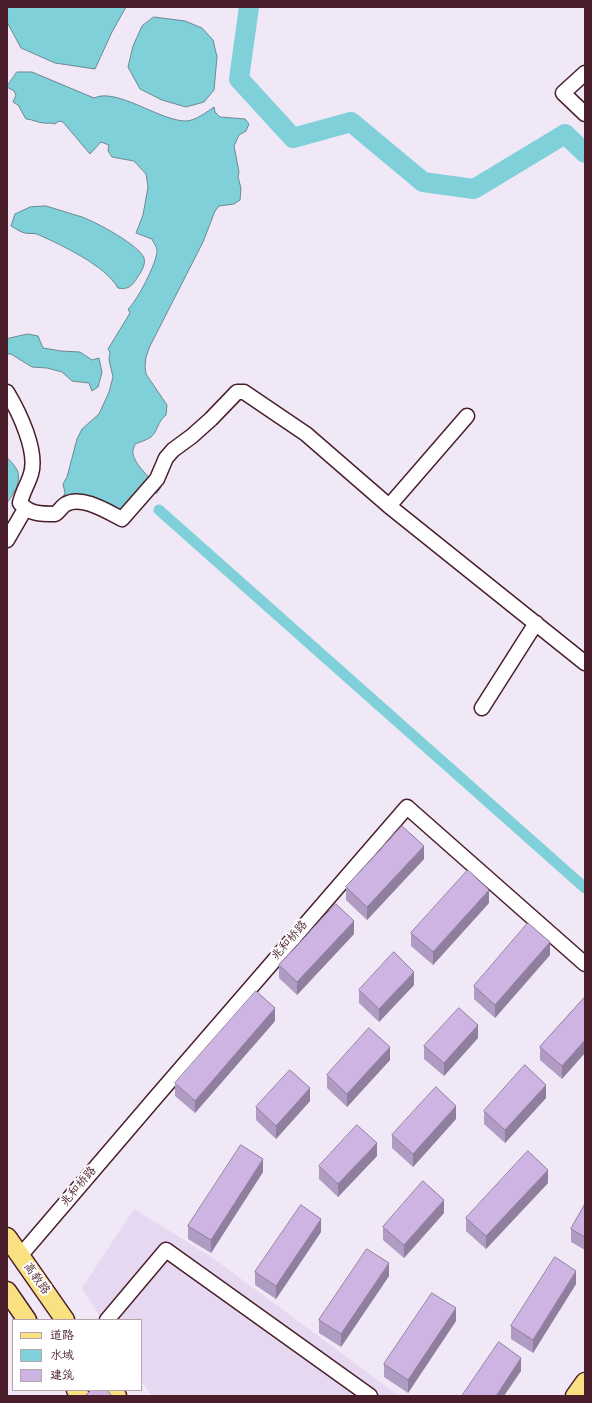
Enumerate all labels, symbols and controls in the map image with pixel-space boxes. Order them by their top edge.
street label: 兆和桥路 [269,918,311,964]
street label: 兆和桥路 [58,1164,100,1210]
street label: 高教路 [20,1260,52,1298]
legend [12,1319,142,1391]
text: 道路 [50,1328,74,1344]
text: 水域 [50,1348,74,1364]
text: 建筑 [50,1368,74,1384]

